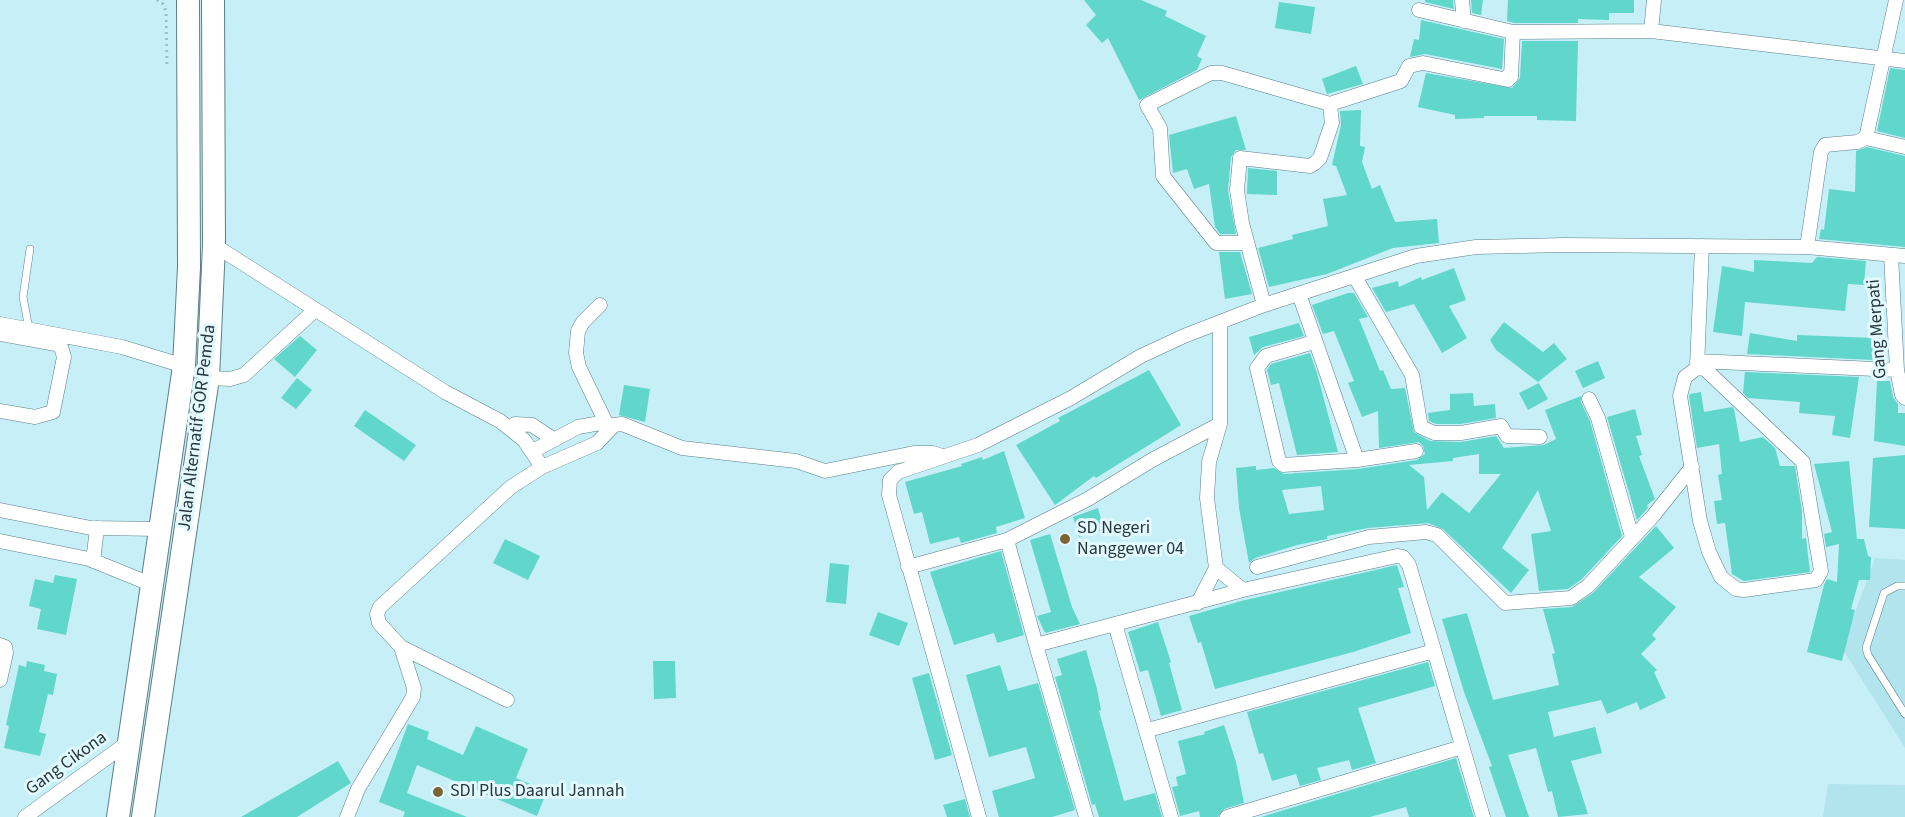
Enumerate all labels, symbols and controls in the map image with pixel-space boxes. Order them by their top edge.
street label: Gang Merpati [1864,278,1892,380]
street label: Jalan Alternatif GOR Pemda [175,324,221,532]
place label: SD Negeri Nanggewer 04 [1077,518,1184,560]
marker: SD Negeri Nanggewer 04 [1058,532,1072,546]
street label: Gang Cikona [22,727,112,801]
place label: SDI Plus Daarul Jannah [450,781,624,803]
marker: SDI Plus Daarul Jannah [431,785,445,799]

